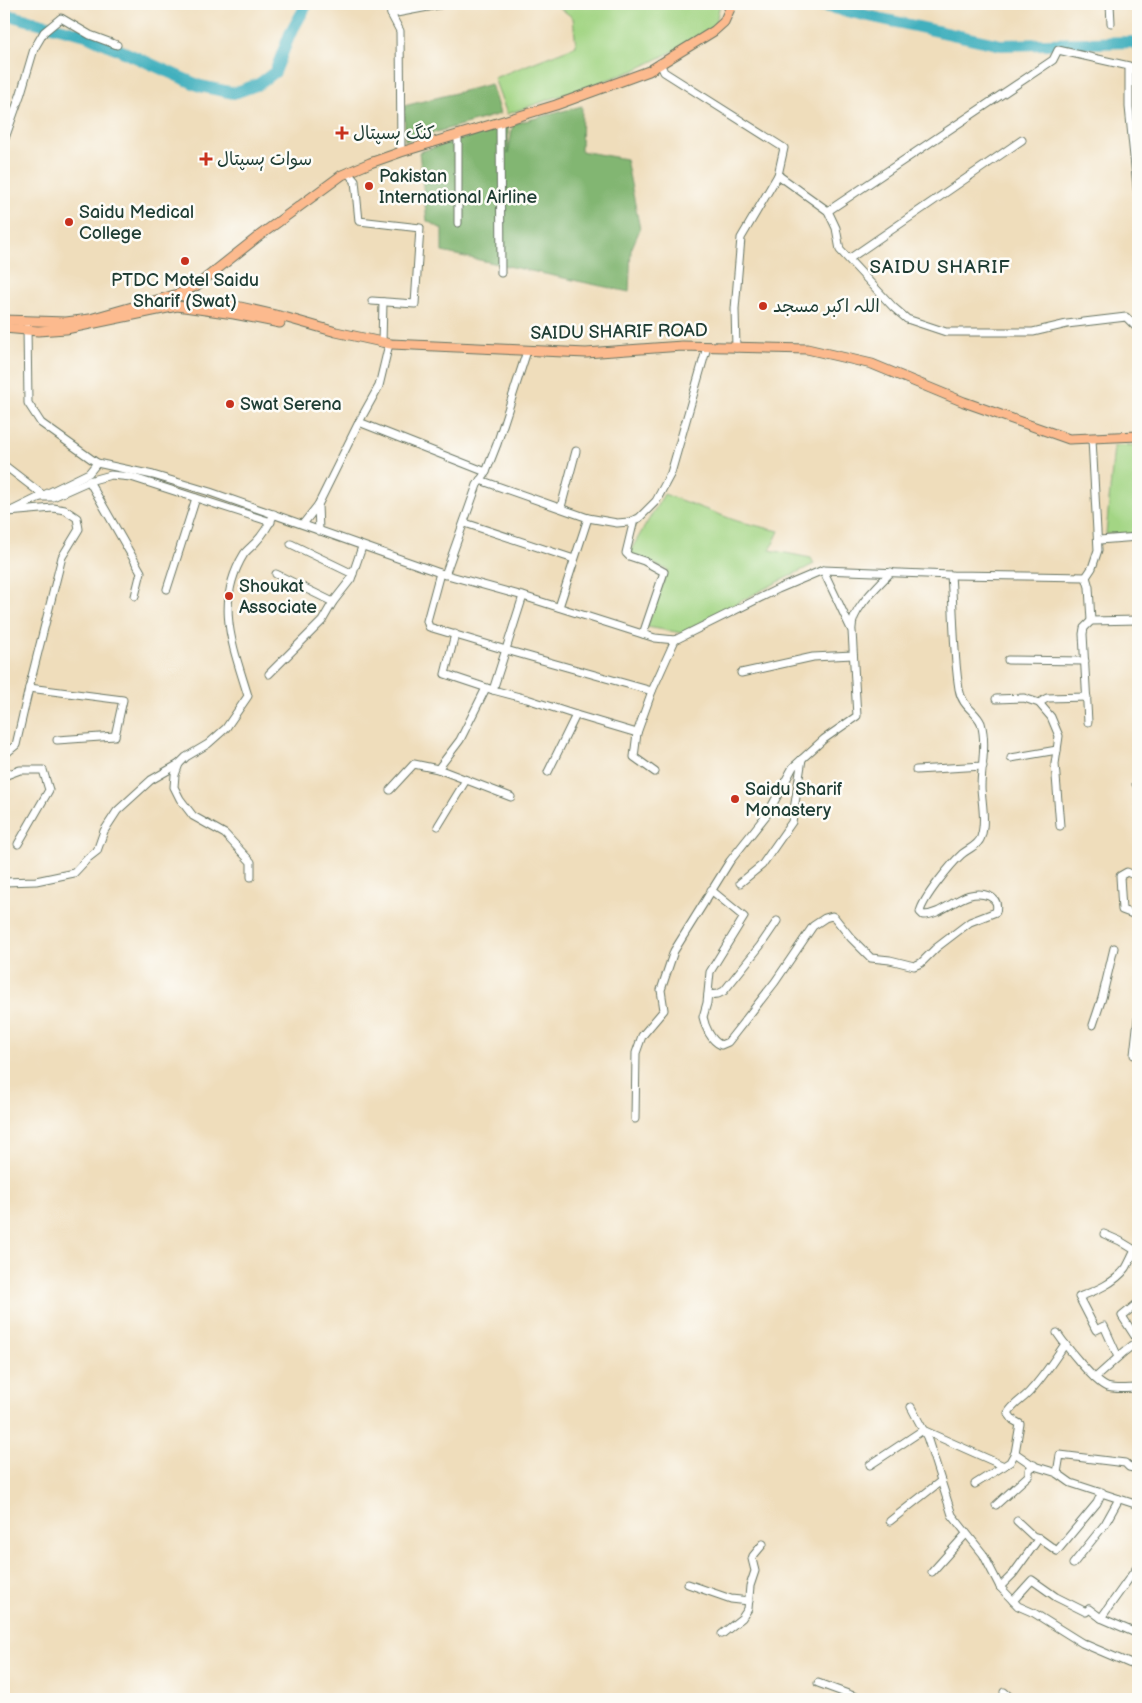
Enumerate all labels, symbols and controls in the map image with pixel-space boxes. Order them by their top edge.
place label: کنگ ہسپتال [353,123,435,145]
marker: کنگ ہسپتال [335,126,349,140]
place label: سوات ہسپتال [217,149,312,171]
marker: سوات ہسپتال [199,152,213,166]
place label: Pakistan International Airline [379,166,537,208]
marker: Pakistan International Airline [363,180,375,192]
place label: Saidu Medical College [79,202,194,244]
marker: Saidu Medical College [63,216,75,228]
marker: PTDC Motel Saidu Sharif (Swat) [179,255,191,267]
district label: SAIDU SHARIF [869,256,1011,279]
place label: PTDC Motel Saidu Sharif (Swat) [111,270,259,312]
place label: اللہ اکبر مسجد [773,296,880,317]
marker: اللہ اکبر مسجد [757,300,769,312]
street label: SAIDU SHARIF ROAD [530,320,708,344]
place label: Swat Serena [240,394,342,415]
marker: Swat Serena [224,398,236,410]
place label: Shoukat Associate [239,576,317,618]
marker: Shoukat Associate [223,590,235,602]
place label: Saidu Sharif Monastery [745,779,843,821]
marker: Saidu Sharif Monastery [729,793,741,805]

